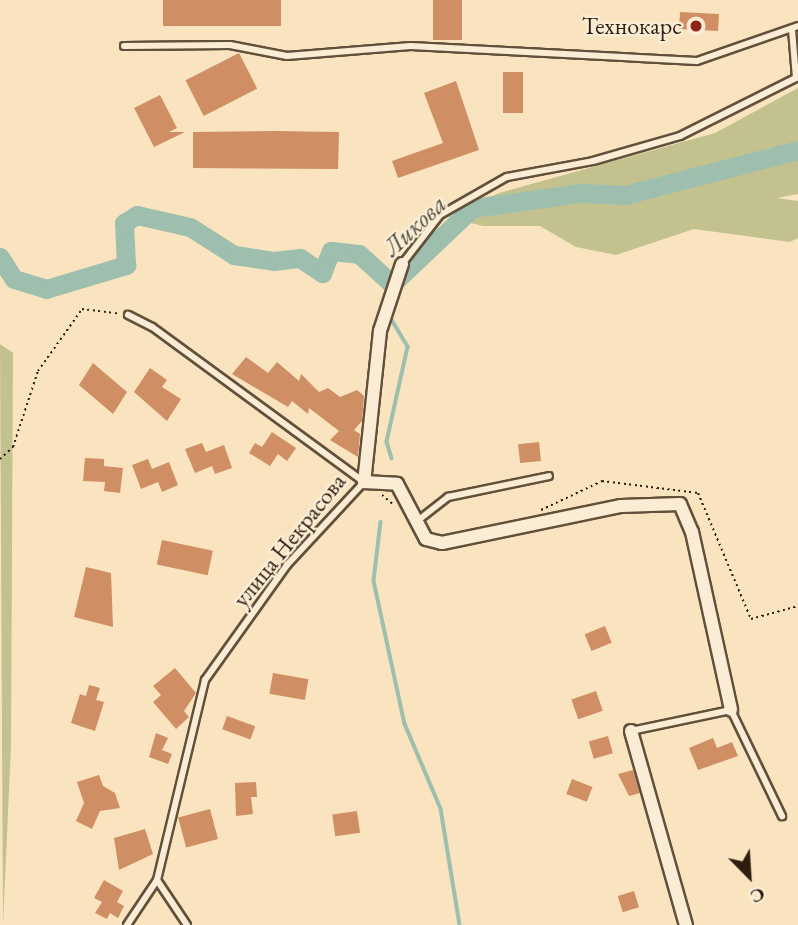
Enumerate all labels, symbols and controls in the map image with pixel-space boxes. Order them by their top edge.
place label: Технокарс [582,12,682,40]
marker: Технокарс [688,18,704,34]
water label: Ликова [377,189,453,263]
street label: улица Некрасова [226,467,352,613]
north arrow [714,841,784,911]
text: С [747,881,769,910]

